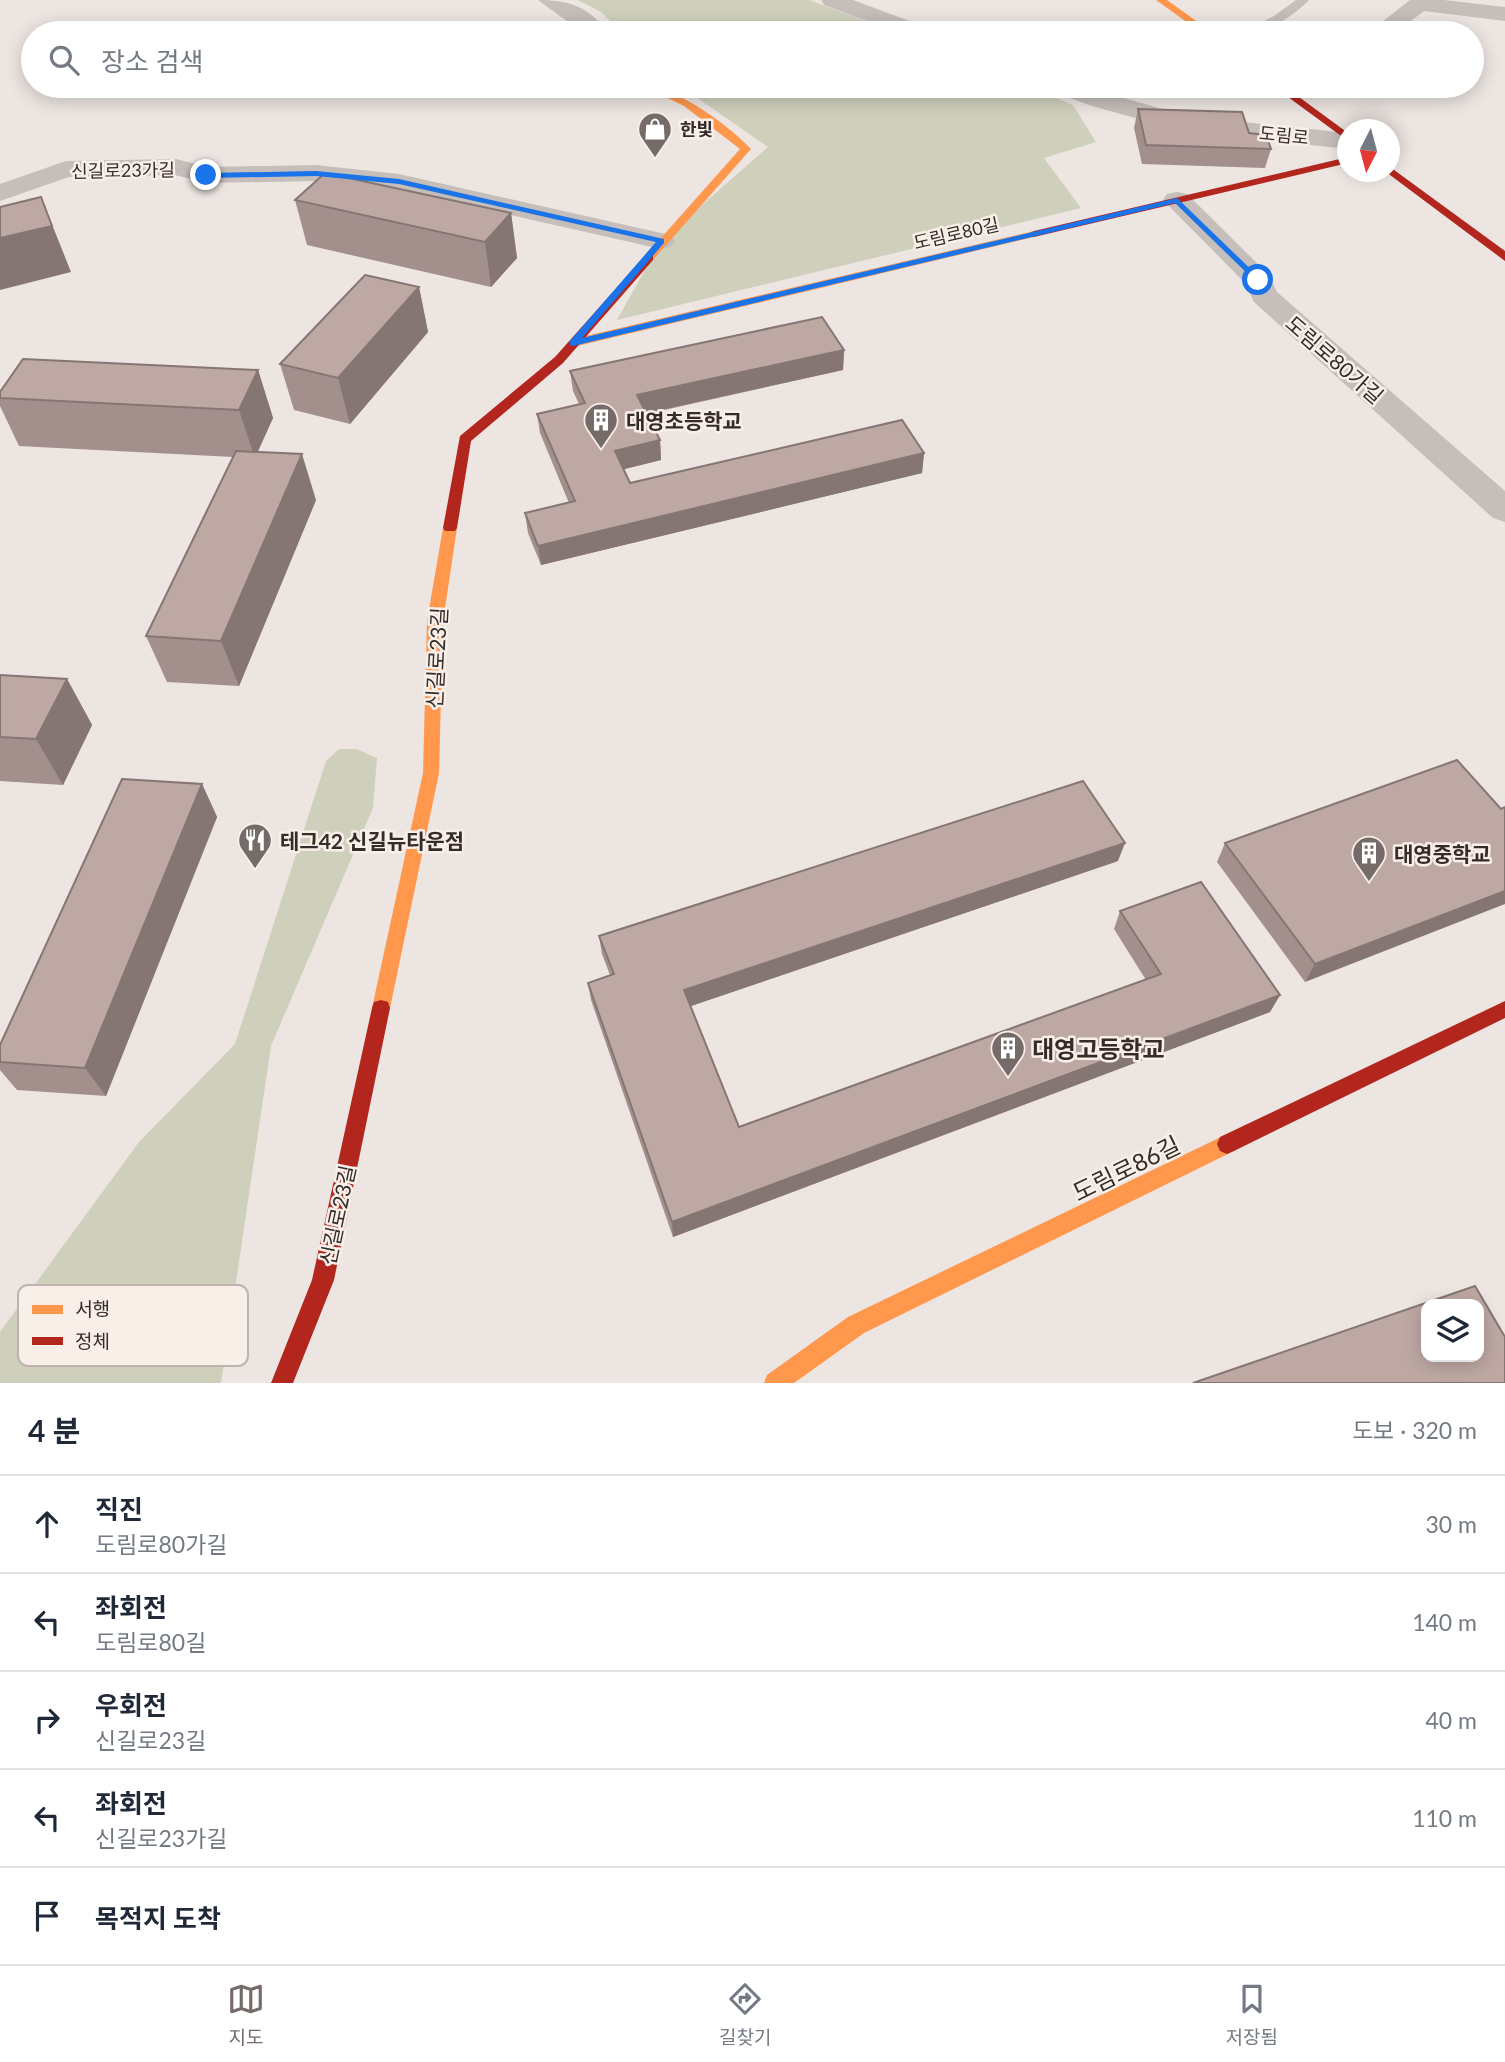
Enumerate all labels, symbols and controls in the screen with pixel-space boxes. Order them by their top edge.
search box [21,21,1484,98]
icon: search [45,41,83,79]
text: 장소 검색 [101,45,203,77]
shop icon: 한빛 [636,110,674,159]
place label: 한빛 [680,118,713,140]
north arrow [1337,119,1400,182]
street label: 도림로 [1258,121,1310,149]
street label: 신길로23가길 [71,158,175,182]
route end [190,159,221,190]
street label: 도림로80길 [911,212,1001,254]
route start [1242,264,1273,295]
street label: 도림로80가길 [1281,310,1389,408]
building icon: 대영초등학교 [582,401,620,450]
place label: 대영초등학교 [626,408,742,433]
street label: 신길로23길 [421,607,451,709]
restaurant icon: 테그42 신길뉴타운점 [236,821,274,870]
place label: 테그42 신길뉴타운점 [280,828,464,853]
building icon: 대영중학교 [1350,834,1388,883]
place label: 대영중학교 [1394,841,1491,866]
building icon: 대영고등학교 [989,1029,1027,1078]
place label: 대영고등학교 [1032,1034,1164,1063]
street label: 도림로86길 [1067,1130,1185,1206]
street label: 신길로23길 [314,1163,360,1267]
legend [18,1285,248,1366]
text: 서행 [75,1297,110,1320]
map controls [1421,1299,1484,1362]
button: layers [1421,1299,1484,1362]
text: 정체 [75,1329,110,1352]
text: 4 분 [28,1412,80,1448]
text: 도보 · 320 m [1352,1416,1477,1444]
text: 직진 [95,1493,143,1525]
icon: ahead [28,1505,66,1543]
text: 30 m [1426,1510,1477,1538]
text: 도림로80가길 [95,1530,227,1558]
text: 좌회전 [95,1591,167,1623]
icon: left [28,1603,66,1641]
text: 140 m [1412,1608,1477,1636]
text: 도림로80길 [95,1628,206,1656]
text: 우회전 [95,1689,167,1721]
icon: right [28,1701,66,1739]
text: 40 m [1426,1706,1477,1734]
text: 신길로23길 [95,1726,206,1754]
text: 좌회전 [95,1787,167,1819]
icon: left [28,1799,66,1837]
text: 110 m [1412,1804,1477,1832]
text: 신길로23가길 [95,1824,227,1852]
icon: arrive [28,1897,66,1935]
text: 목적지 도착 [95,1902,221,1934]
tab: 지도 [227,1980,265,2049]
tab: 길찾기 [719,1980,772,2049]
tab: 저장됨 [1226,1980,1278,2049]

